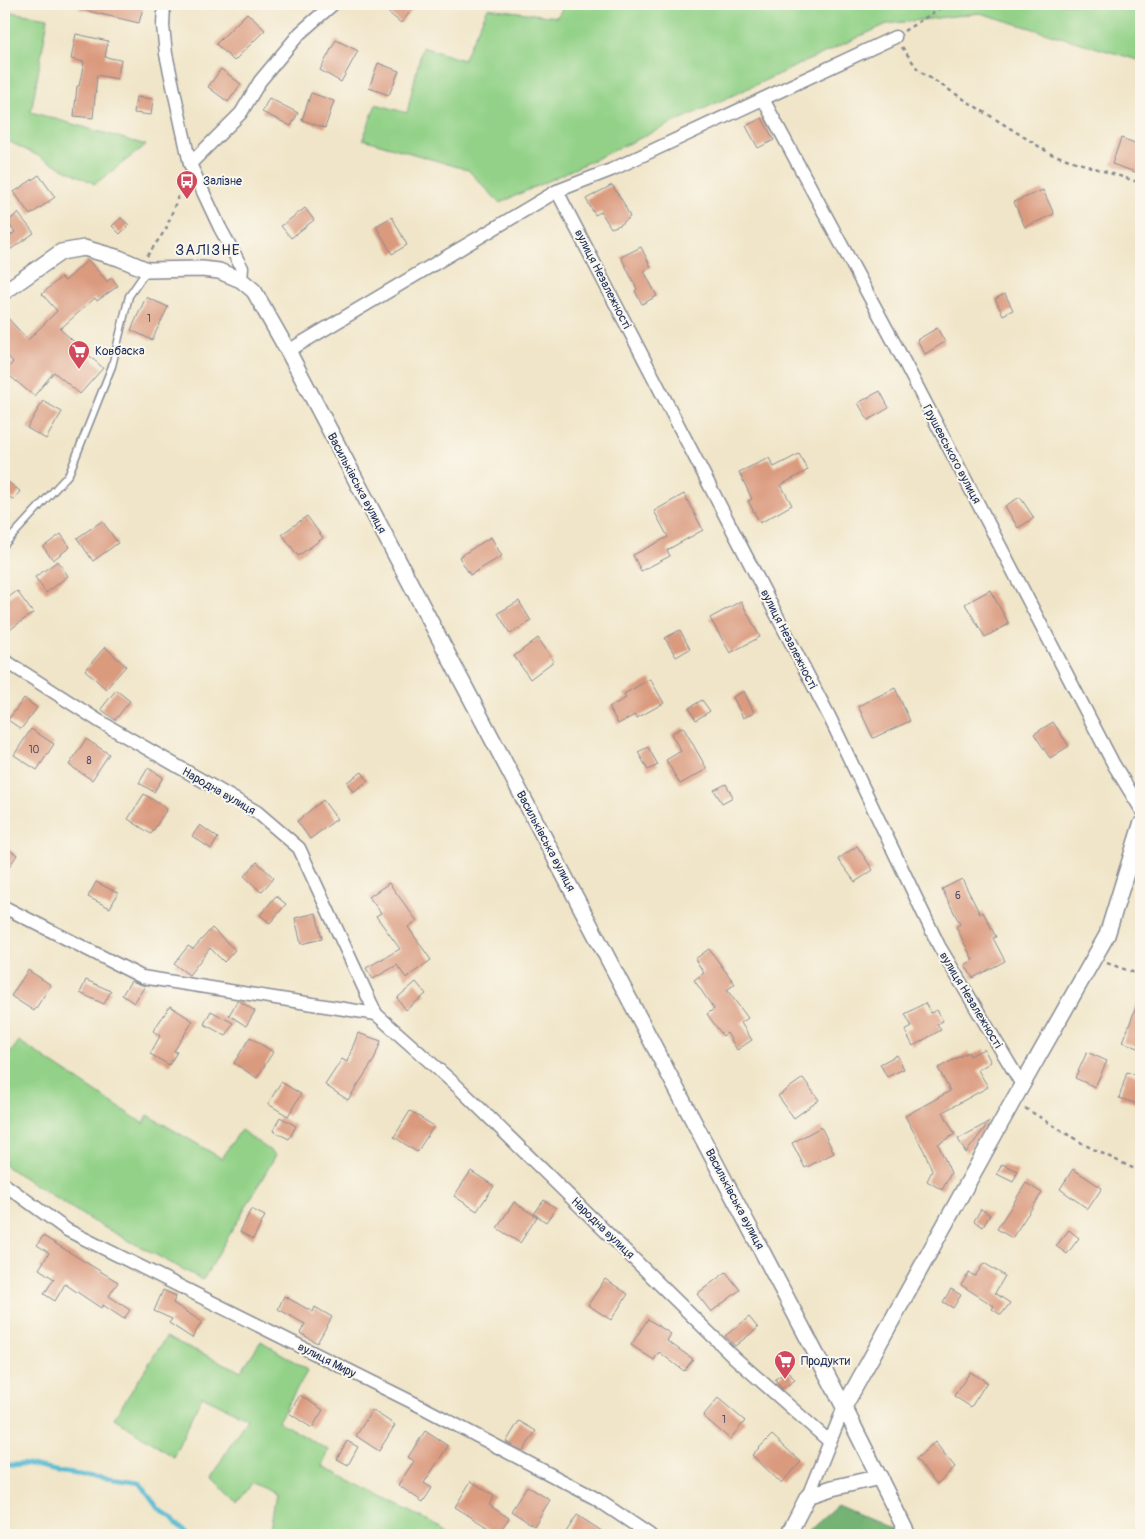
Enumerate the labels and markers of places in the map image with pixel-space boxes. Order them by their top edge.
bus stop icon: Залізне [175,169,199,200]
place label: Залізне [203,174,242,189]
supermarket icon: Ковбаска [67,339,91,370]
place label: Ковбаска [95,344,145,359]
supermarket icon: Продукти [773,1349,797,1380]
place label: Продукти [801,1354,851,1369]

